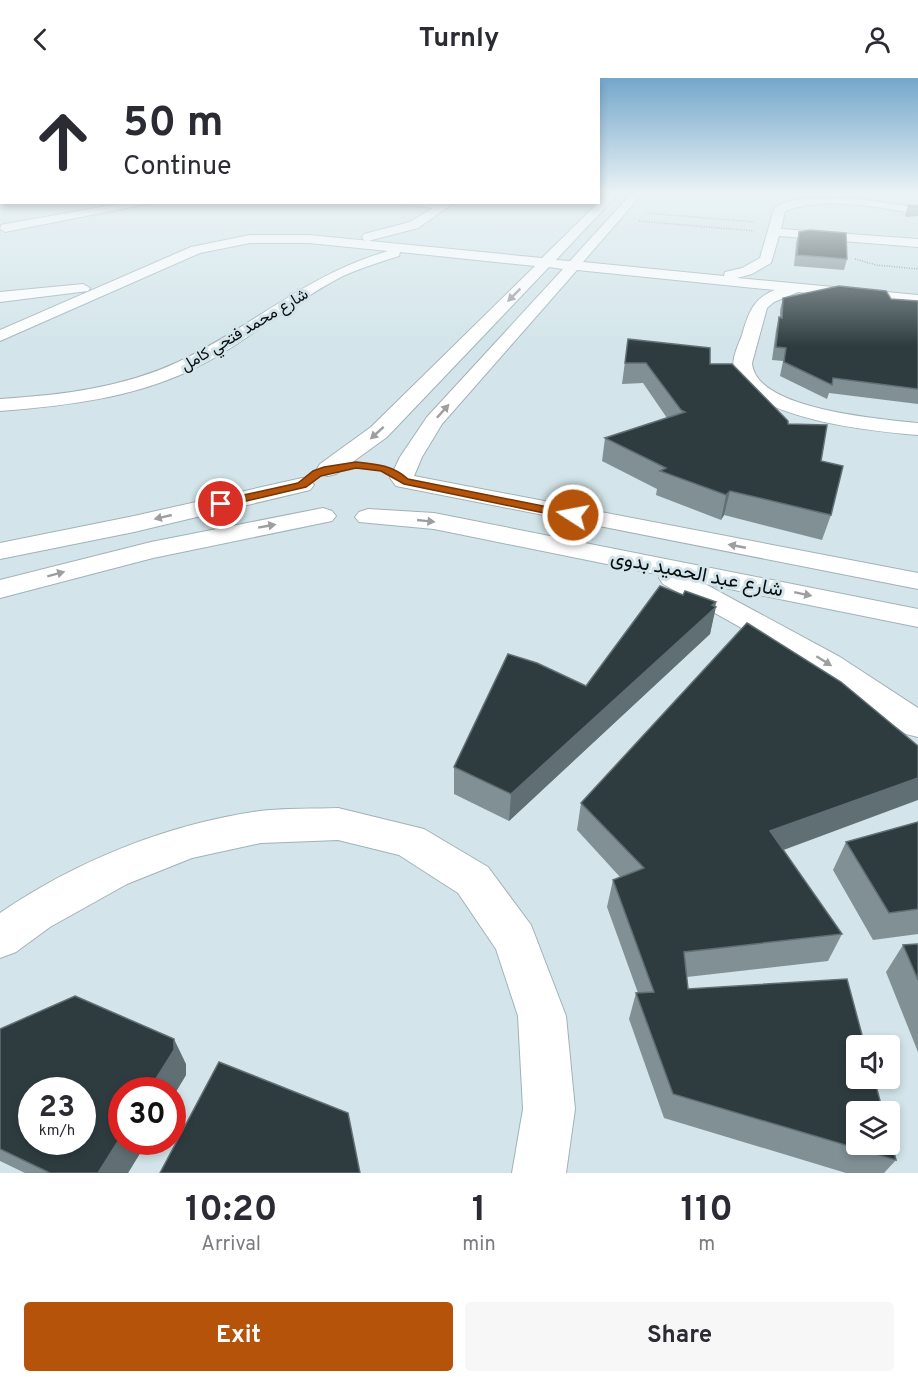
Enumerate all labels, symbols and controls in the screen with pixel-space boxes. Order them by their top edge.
text: Turnly [419,22,499,56]
icon: back [24,23,57,56]
icon: person [861,23,894,56]
text: 50 m [123,98,224,151]
icon: ahead [24,102,102,180]
text: Continue [123,150,232,184]
street label: شارع محمد فتحي كامل [178,285,314,378]
one-way arrow [507,287,521,301]
one-way arrow [437,403,450,419]
one-way arrow [369,426,384,440]
pin [195,478,246,529]
position arrow [541,483,605,547]
icon: arrive [204,487,237,520]
one-way arrow [153,513,172,522]
one-way arrow [417,516,436,525]
one-way arrow [258,521,277,530]
one-way arrow [727,541,746,550]
street label: شارع عبد الحميد بدوى [608,545,785,604]
one-way arrow [47,568,66,578]
one-way arrow [794,590,813,599]
one-way arrow [816,656,832,667]
map controls [846,1035,900,1155]
button: sound [846,1035,900,1089]
speed limit sign: 30 [108,1077,186,1155]
text: 23 [39,1090,75,1127]
button: layers [846,1101,900,1155]
text: km/h [39,1122,75,1141]
text: 10:20 [185,1188,277,1234]
text: 1 [472,1188,486,1234]
text: 110 [681,1188,733,1234]
text: Arrival [201,1232,261,1258]
text: min [462,1232,496,1258]
text: m [698,1232,715,1258]
button: Exit [24,1302,453,1371]
button: Share [465,1302,894,1371]

